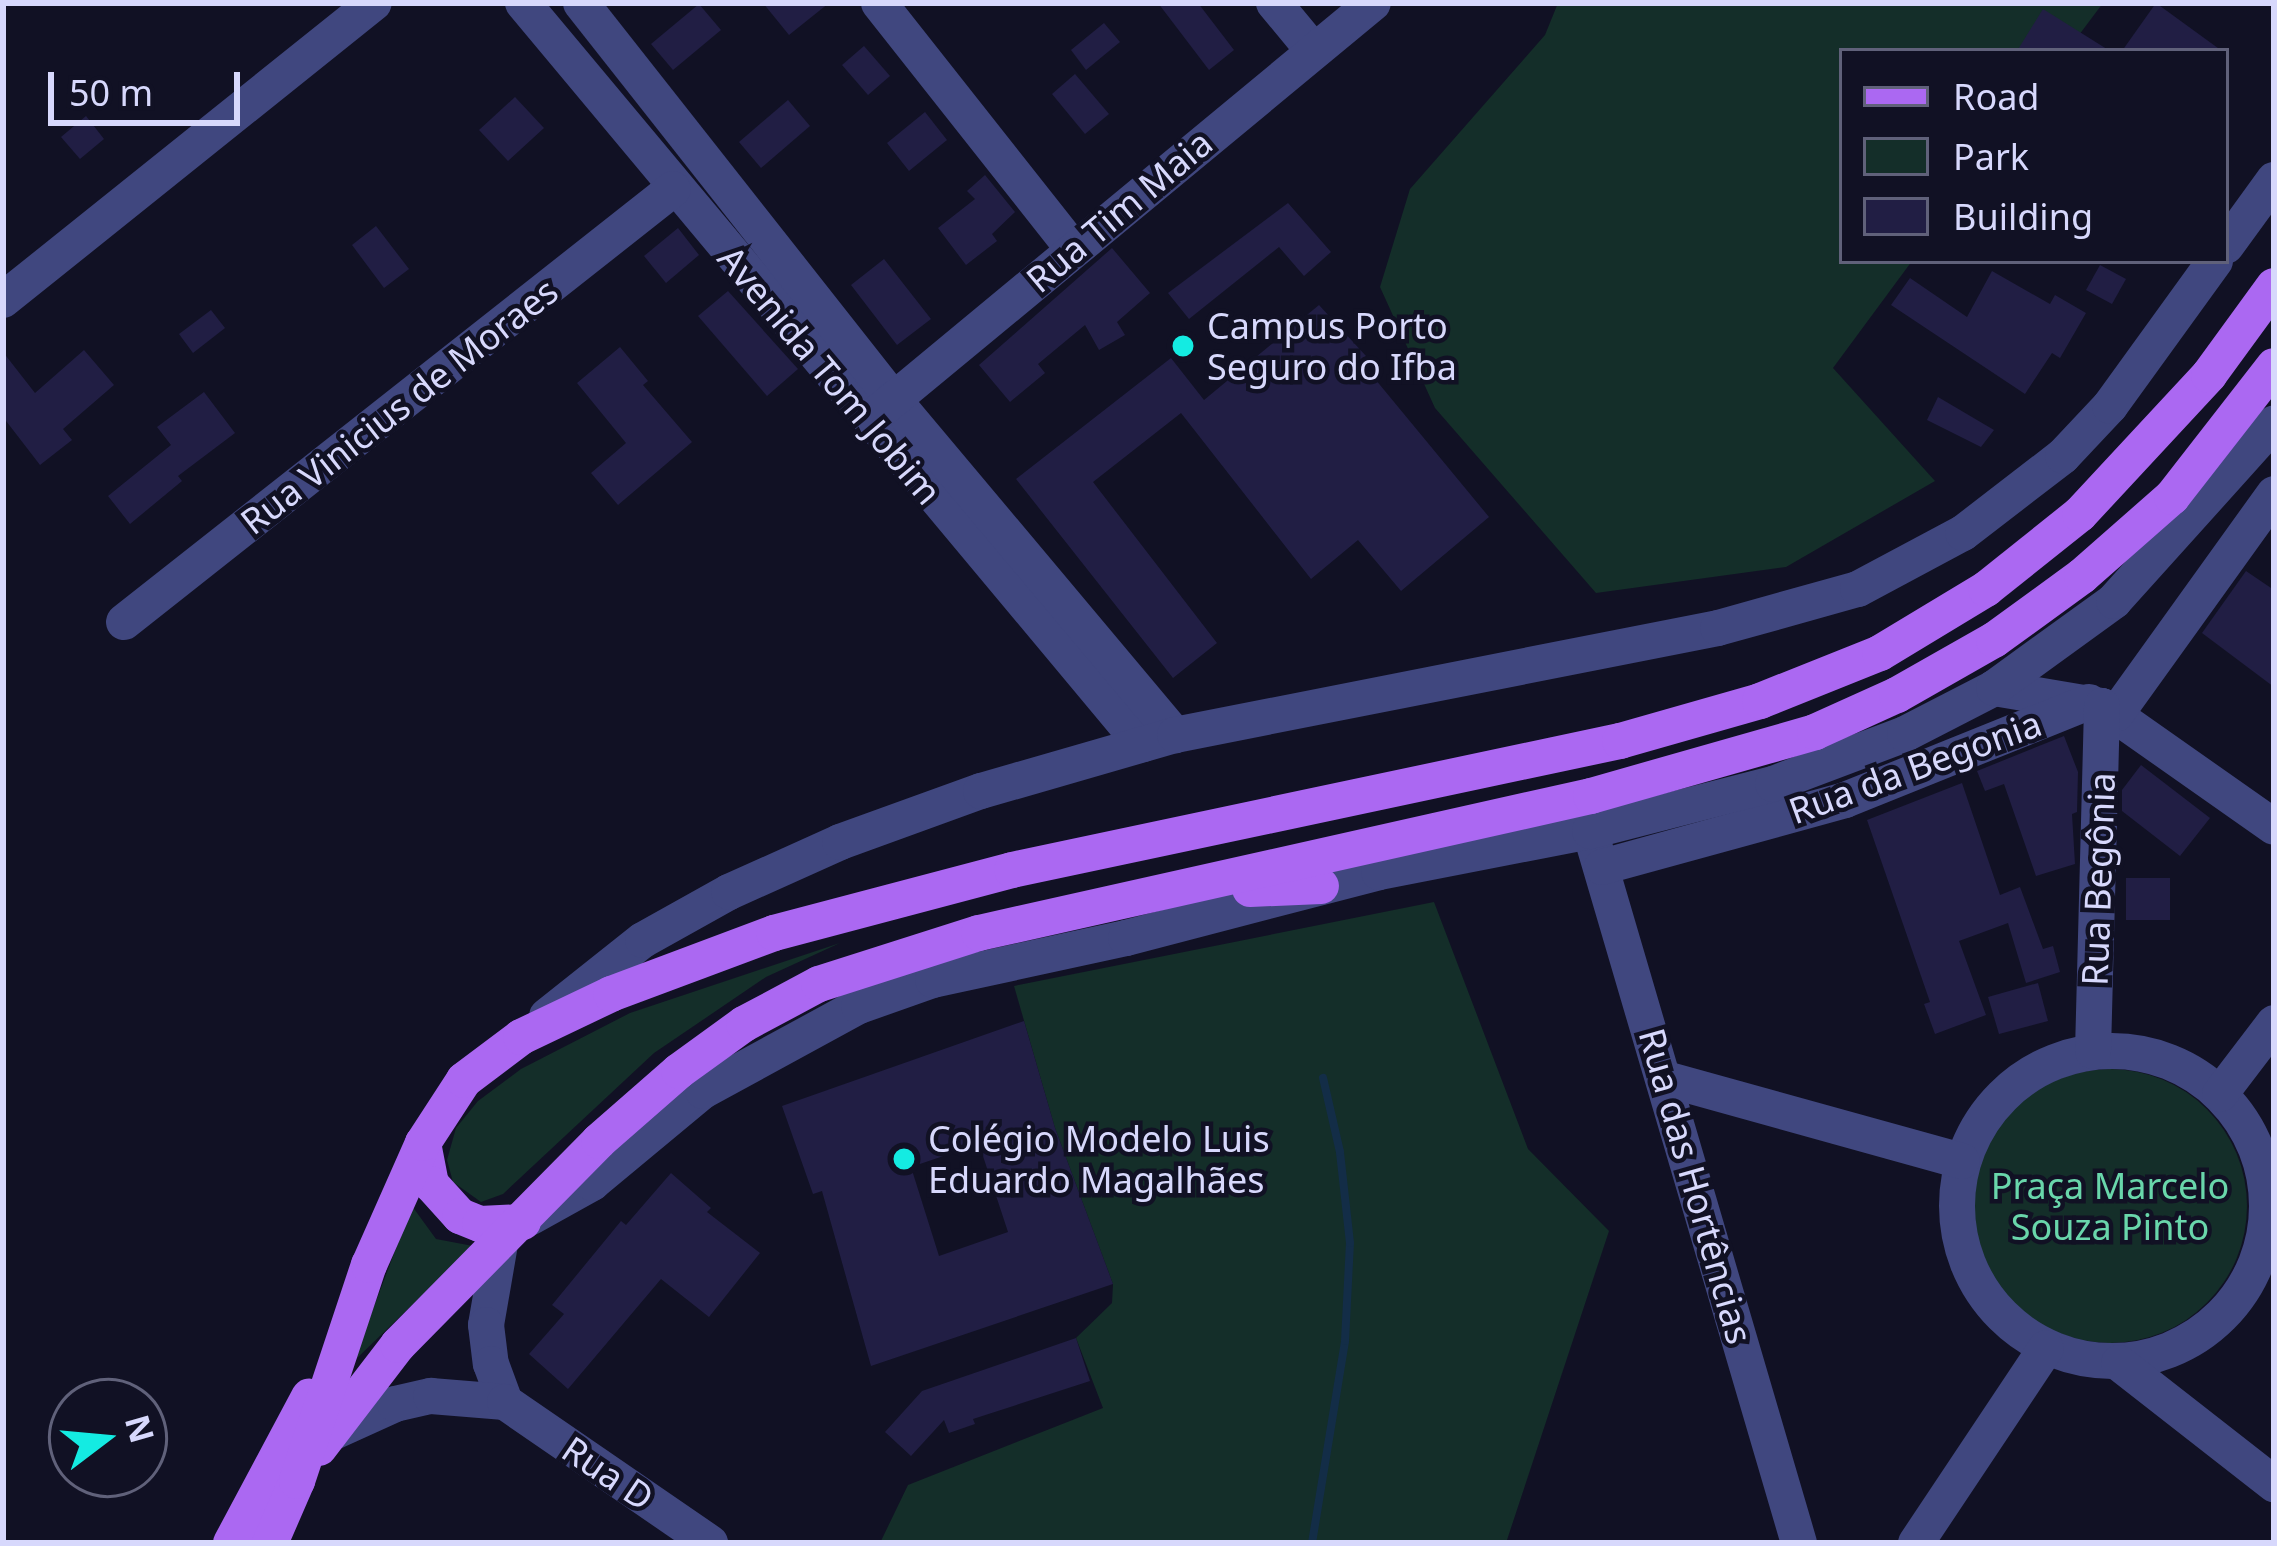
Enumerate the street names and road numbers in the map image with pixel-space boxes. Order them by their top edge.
street label: Rua Tim Maia [1017,121,1221,301]
street label: Avenida Tom Jobim [709,237,951,513]
street label: Rua Vinicius de Moraes [232,269,566,543]
street label: Rua da Begonia [1783,701,2047,833]
street label: Rua Begônia [2073,772,2123,986]
street label: Rua das Hortências [1630,1023,1762,1349]
street label: Rua D [554,1427,662,1519]

